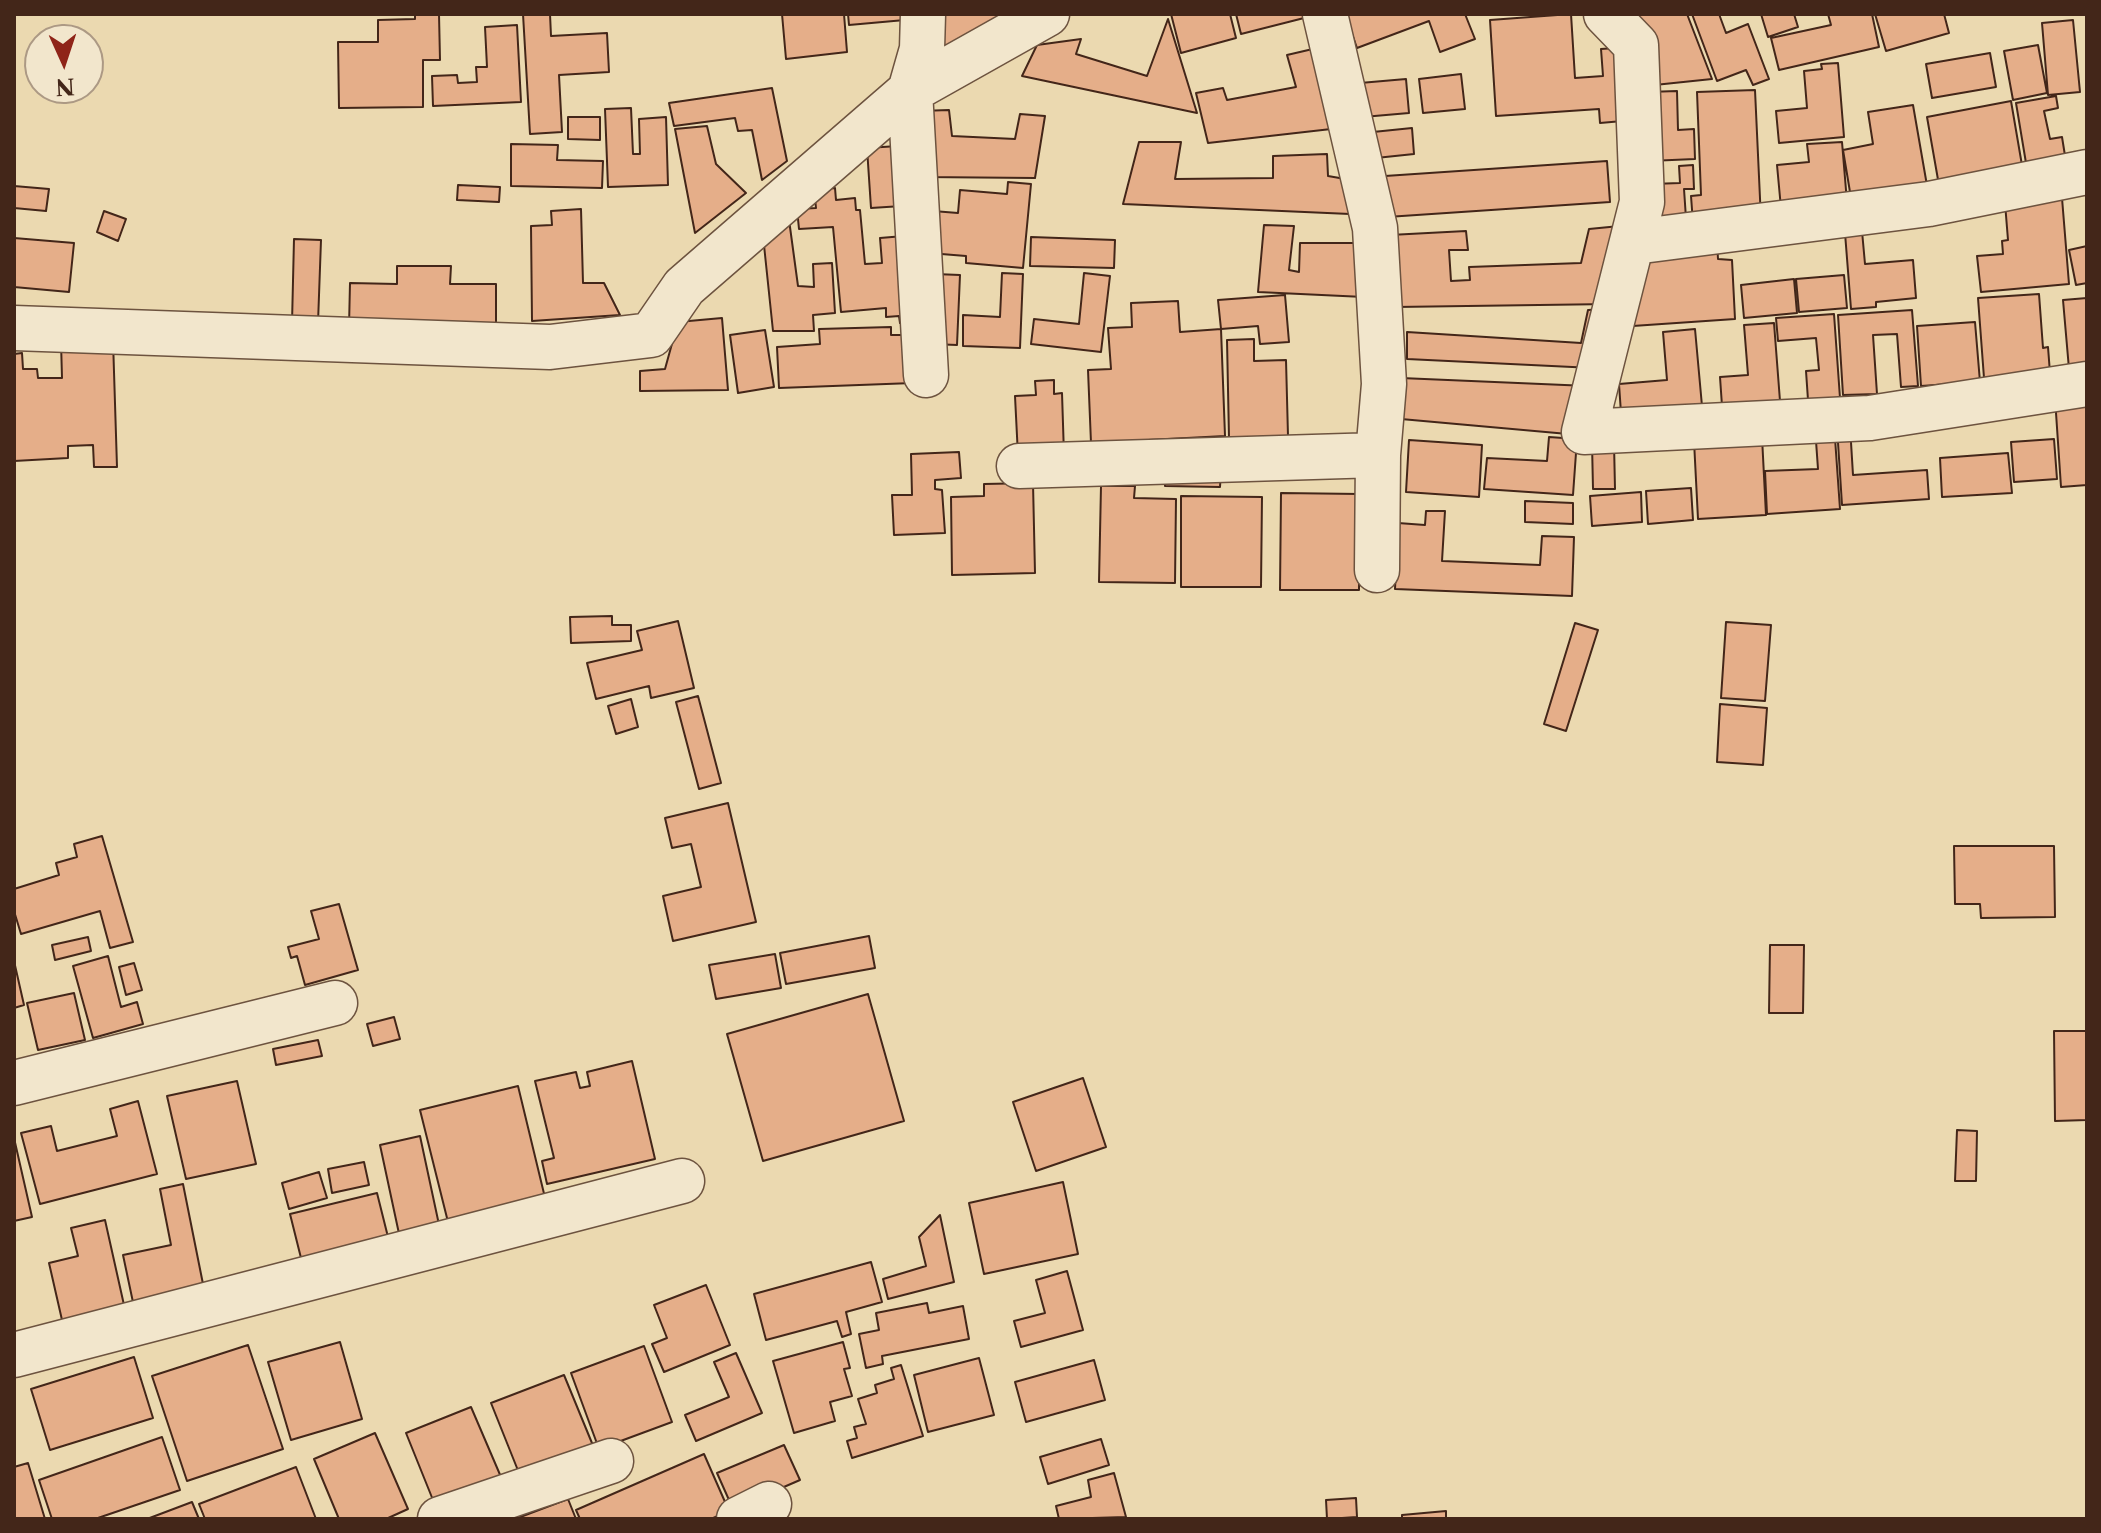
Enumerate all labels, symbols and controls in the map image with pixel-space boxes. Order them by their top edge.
north arrow [24,24,104,104]
text: N [55,72,75,100]

